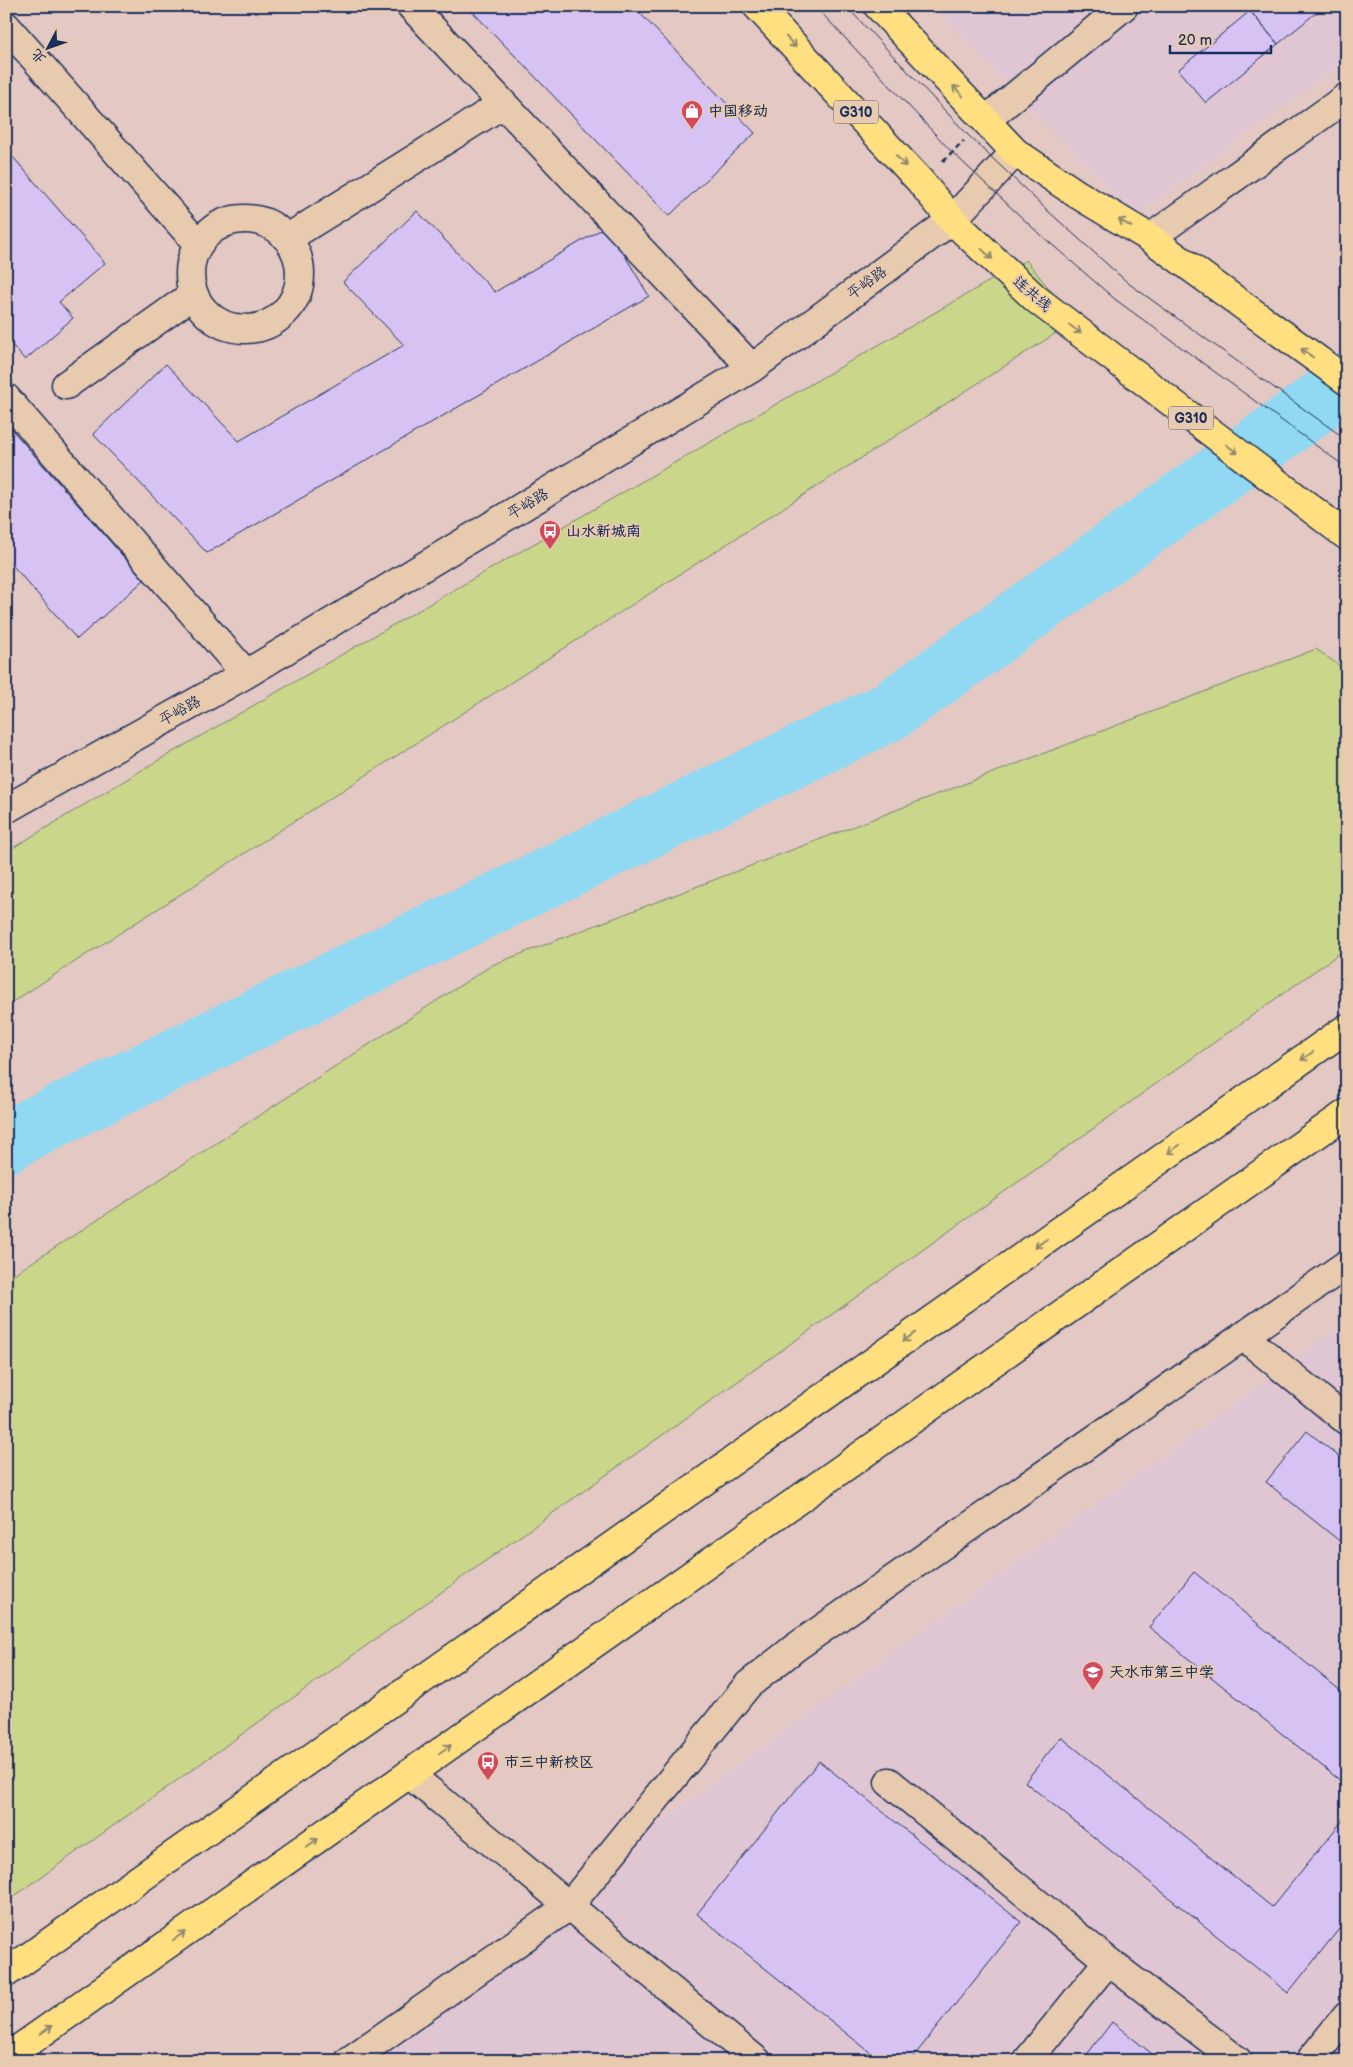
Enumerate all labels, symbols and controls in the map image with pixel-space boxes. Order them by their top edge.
north arrow [22,22,72,72]
scale bar [1170,22,1272,54]
text: 20 m [1178,31,1212,50]
one-way arrow [785,36,797,48]
text: 北 [28,45,50,67]
one-way arrow [952,84,964,97]
shop icon: 中国移动 [680,99,704,130]
road number: G310 [834,100,878,124]
place label: 中国移动 [708,102,768,121]
one-way arrow [895,155,907,168]
one-way arrow [1118,217,1132,227]
one-way arrow [981,248,994,260]
street label: 平峪路 [843,262,891,304]
street label: 连共线 [1009,272,1055,316]
one-way arrow [1068,324,1082,334]
one-way arrow [1301,347,1314,358]
road number: G310 [1168,406,1214,429]
one-way arrow [1225,443,1238,454]
street label: 平峪路 [504,484,552,524]
bus stop icon: 山水新城南 [538,519,562,550]
place label: 山水新城南 [566,522,641,541]
street label: 平峪路 [156,692,204,730]
one-way arrow [1300,1051,1314,1061]
one-way arrow [1168,1144,1181,1155]
one-way arrow [1034,1238,1048,1248]
one-way arrow [902,1332,916,1342]
school or university icon: 天水市第三中学 [1081,1660,1105,1691]
place label: 天水市第三中学 [1109,1663,1214,1682]
one-way arrow [438,1744,452,1754]
bus stop icon: 市三中新校区 [476,1750,500,1781]
place label: 市三中新校区 [504,1753,594,1772]
one-way arrow [305,1838,319,1848]
one-way arrow [172,1931,186,1941]
one-way arrow [39,2025,53,2035]

